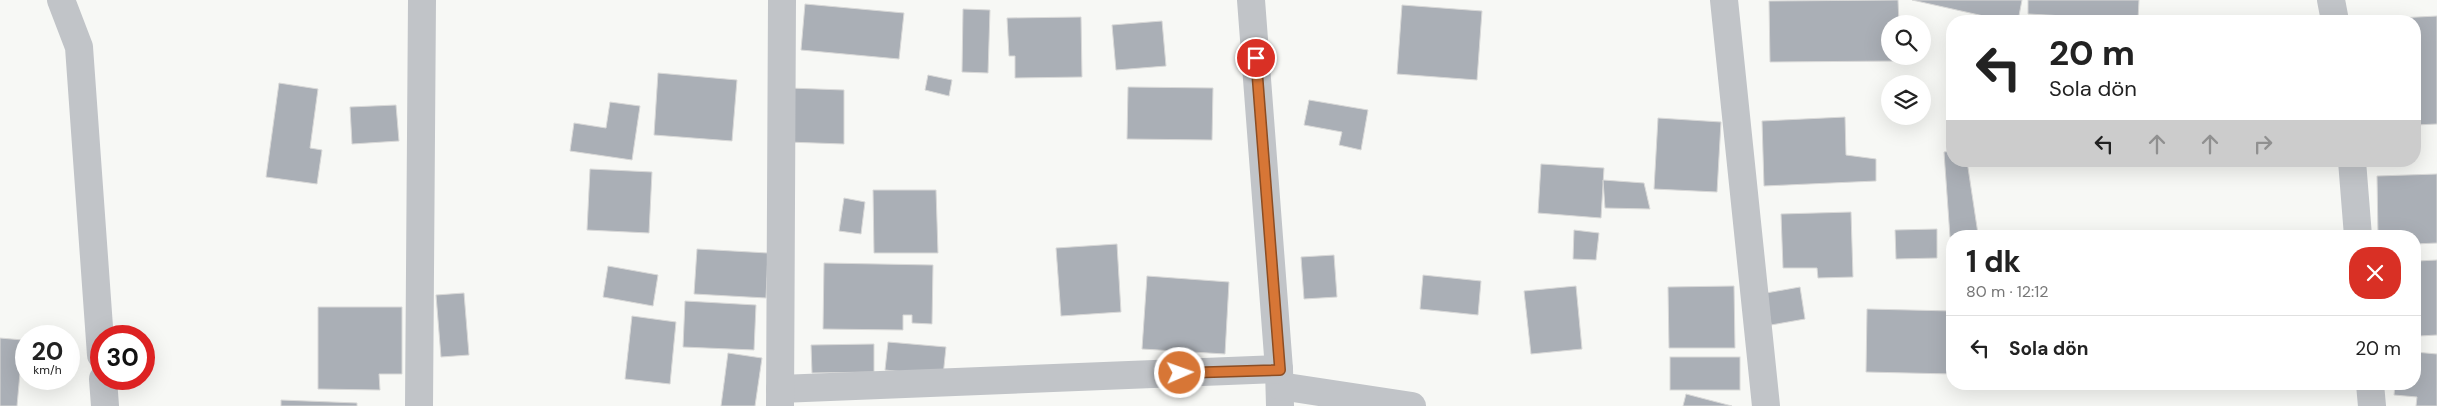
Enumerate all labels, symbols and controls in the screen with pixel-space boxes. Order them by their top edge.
map controls [1881,15,1931,125]
button: search [1881,15,1931,65]
text: 20 m [2049,30,2135,76]
icon: left [1966,35,2031,100]
pin [1235,37,1277,79]
icon: arrive [1242,44,1270,72]
text: Sola dön [2049,74,2137,103]
button: layers [1881,75,1931,125]
icon: left [2090,130,2118,158]
icon: ahead [2143,130,2171,158]
icon: ahead [2196,130,2224,158]
icon: right [2249,130,2277,158]
text: 1 dk [1966,242,2021,281]
button: close [2349,247,2401,299]
text: 80 m · 12:12 [1966,281,2049,302]
speed limit sign: 30 [90,325,155,390]
icon: left [1966,334,1994,362]
text: 20 [32,335,63,368]
text: Sola dön [2009,336,2089,361]
text: 20 m [2355,336,2401,361]
position arrow [1153,346,1205,398]
text: km/h [33,362,62,378]

